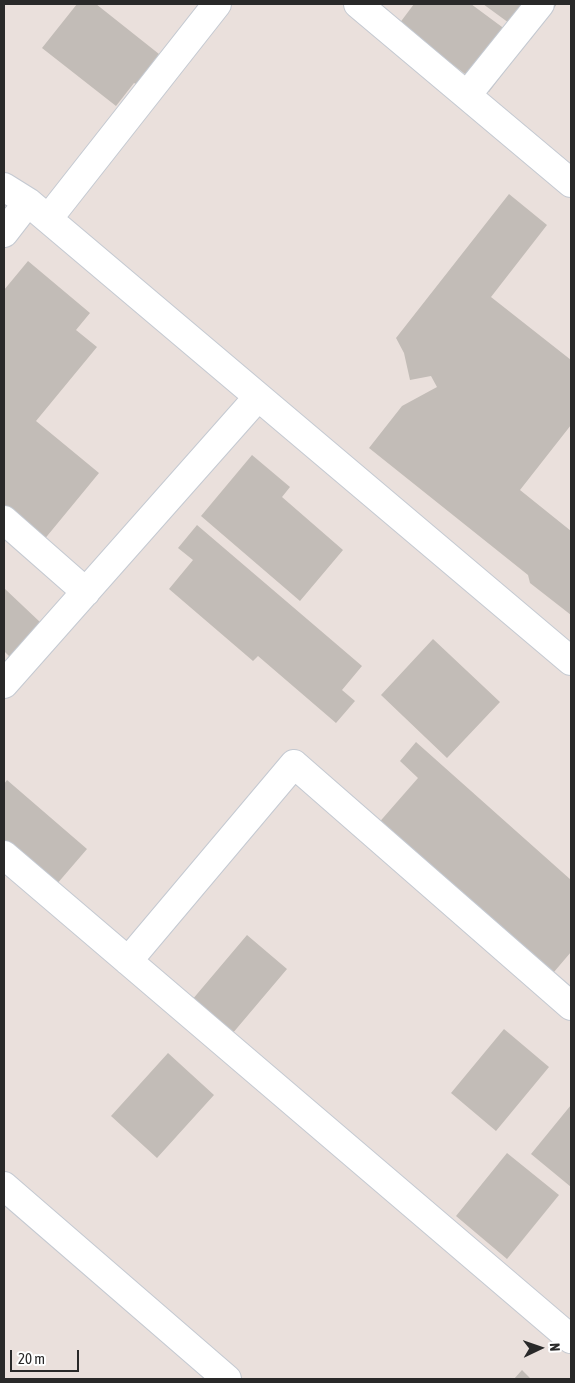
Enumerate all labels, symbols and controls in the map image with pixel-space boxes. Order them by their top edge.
north arrow [515,1323,565,1373]
scale bar [12,1340,81,1372]
text: N [547,1343,563,1352]
text: 20 m [18,1350,45,1367]

